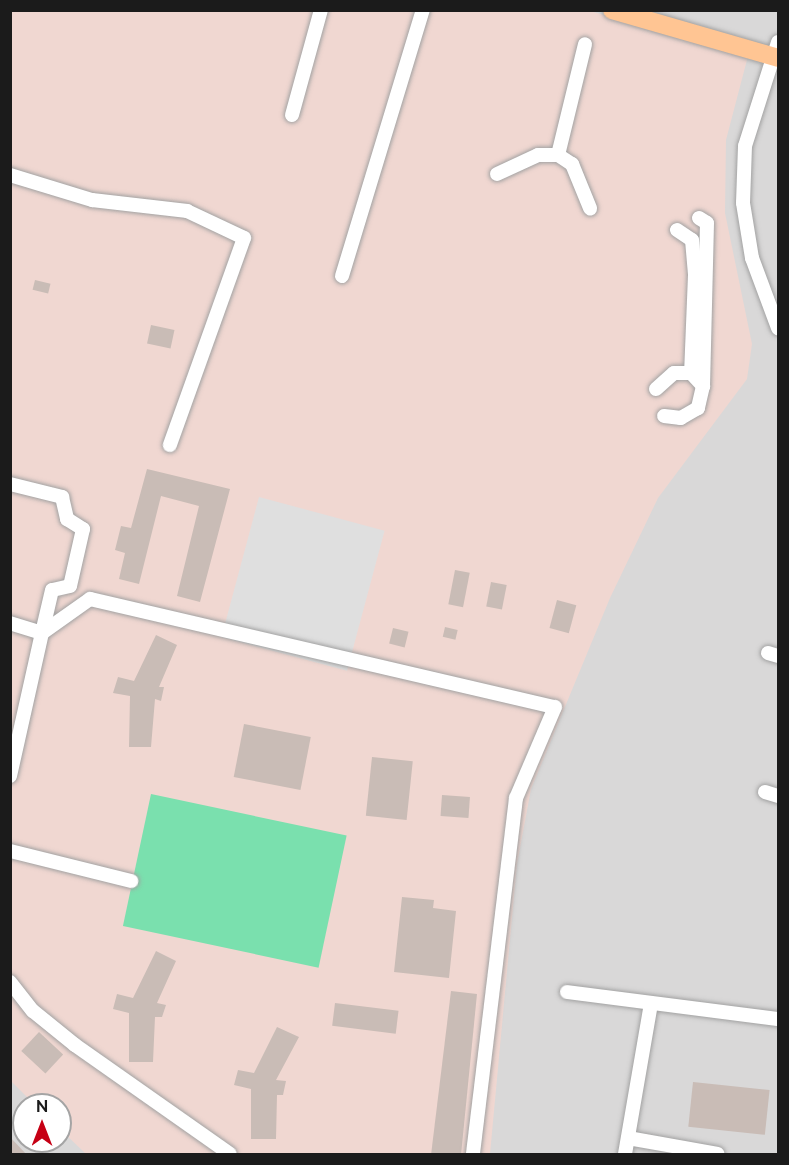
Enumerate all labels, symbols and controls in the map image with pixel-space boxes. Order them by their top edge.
north arrow [12,1093,72,1153]
text: N [36,1097,48,1116]

